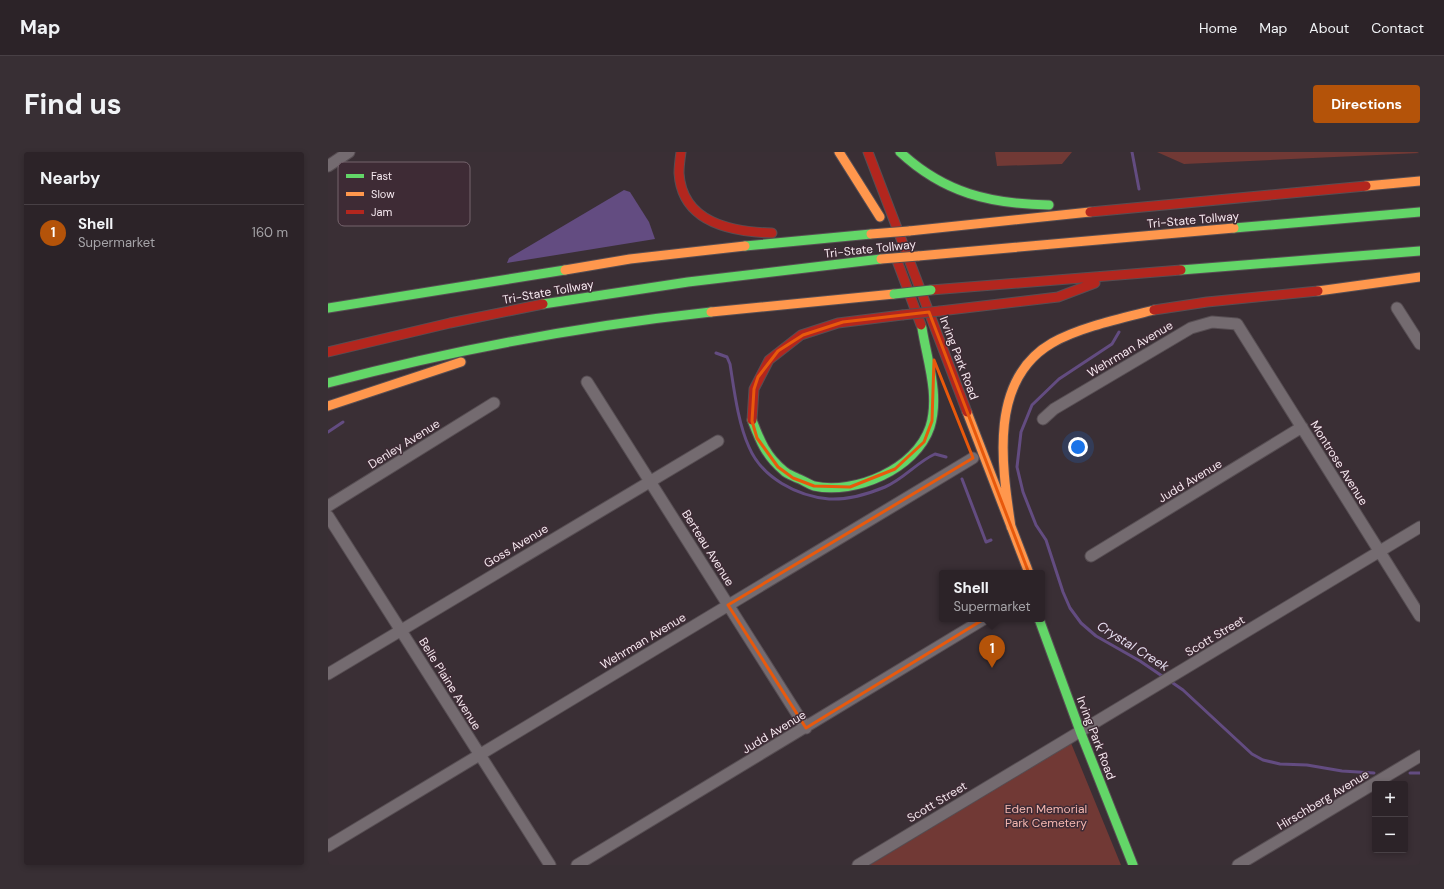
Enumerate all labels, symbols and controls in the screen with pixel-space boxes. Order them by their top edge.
text: Map [20,15,60,40]
text: Home [1199,19,1237,37]
text: Map [1259,19,1287,37]
text: About [1309,19,1349,37]
text: Contact [1371,19,1424,37]
button: Directions [1313,85,1420,123]
text: Find us [24,86,122,123]
legend [338,162,470,226]
text: Nearby [40,167,100,189]
text: Fast [371,169,392,183]
text: Slow [371,187,395,201]
text: Jam [371,205,392,219]
street label: Tri-State Tollway [1146,208,1240,232]
text: Shell [78,214,113,234]
text: 1 [51,224,55,241]
text: 160 m [252,224,288,241]
text: Supermarket [78,234,155,251]
street label: Tri-State Tollway [823,236,917,262]
street label: Tri-State Tollway [501,276,595,308]
street label: Irving Park Road [936,314,982,402]
street label: Wehrman Avenue [1084,317,1176,381]
street label: Denley Avenue [365,415,443,472]
street label: Montrose Avenue [1307,418,1372,508]
your location [1068,437,1088,457]
street label: Judd Avenue [1155,456,1225,506]
street label: Berteau Avenue [678,507,738,589]
street label: Goss Avenue [481,520,551,571]
popup [939,570,1045,622]
text: Shell [953,578,989,598]
text: Supermarket [953,598,1031,615]
street label: Wehrman Avenue [597,609,689,673]
street label: Scott Street [1182,612,1248,660]
water label: Crystal Creek [1094,617,1172,675]
street label: Belle Plaine Avenue [415,635,485,733]
pin: 1 [979,635,1005,668]
street label: Irving Park Road [1073,694,1119,782]
street label: Judd Avenue [739,707,809,757]
street label: Hirschberg Avenue [1274,766,1372,834]
street label: Scott Street [904,778,970,826]
map controls [1372,781,1408,853]
button: + [1372,781,1408,817]
park label: Eden Memorial Park Cemetery [1005,801,1087,831]
button: − [1372,817,1408,853]

